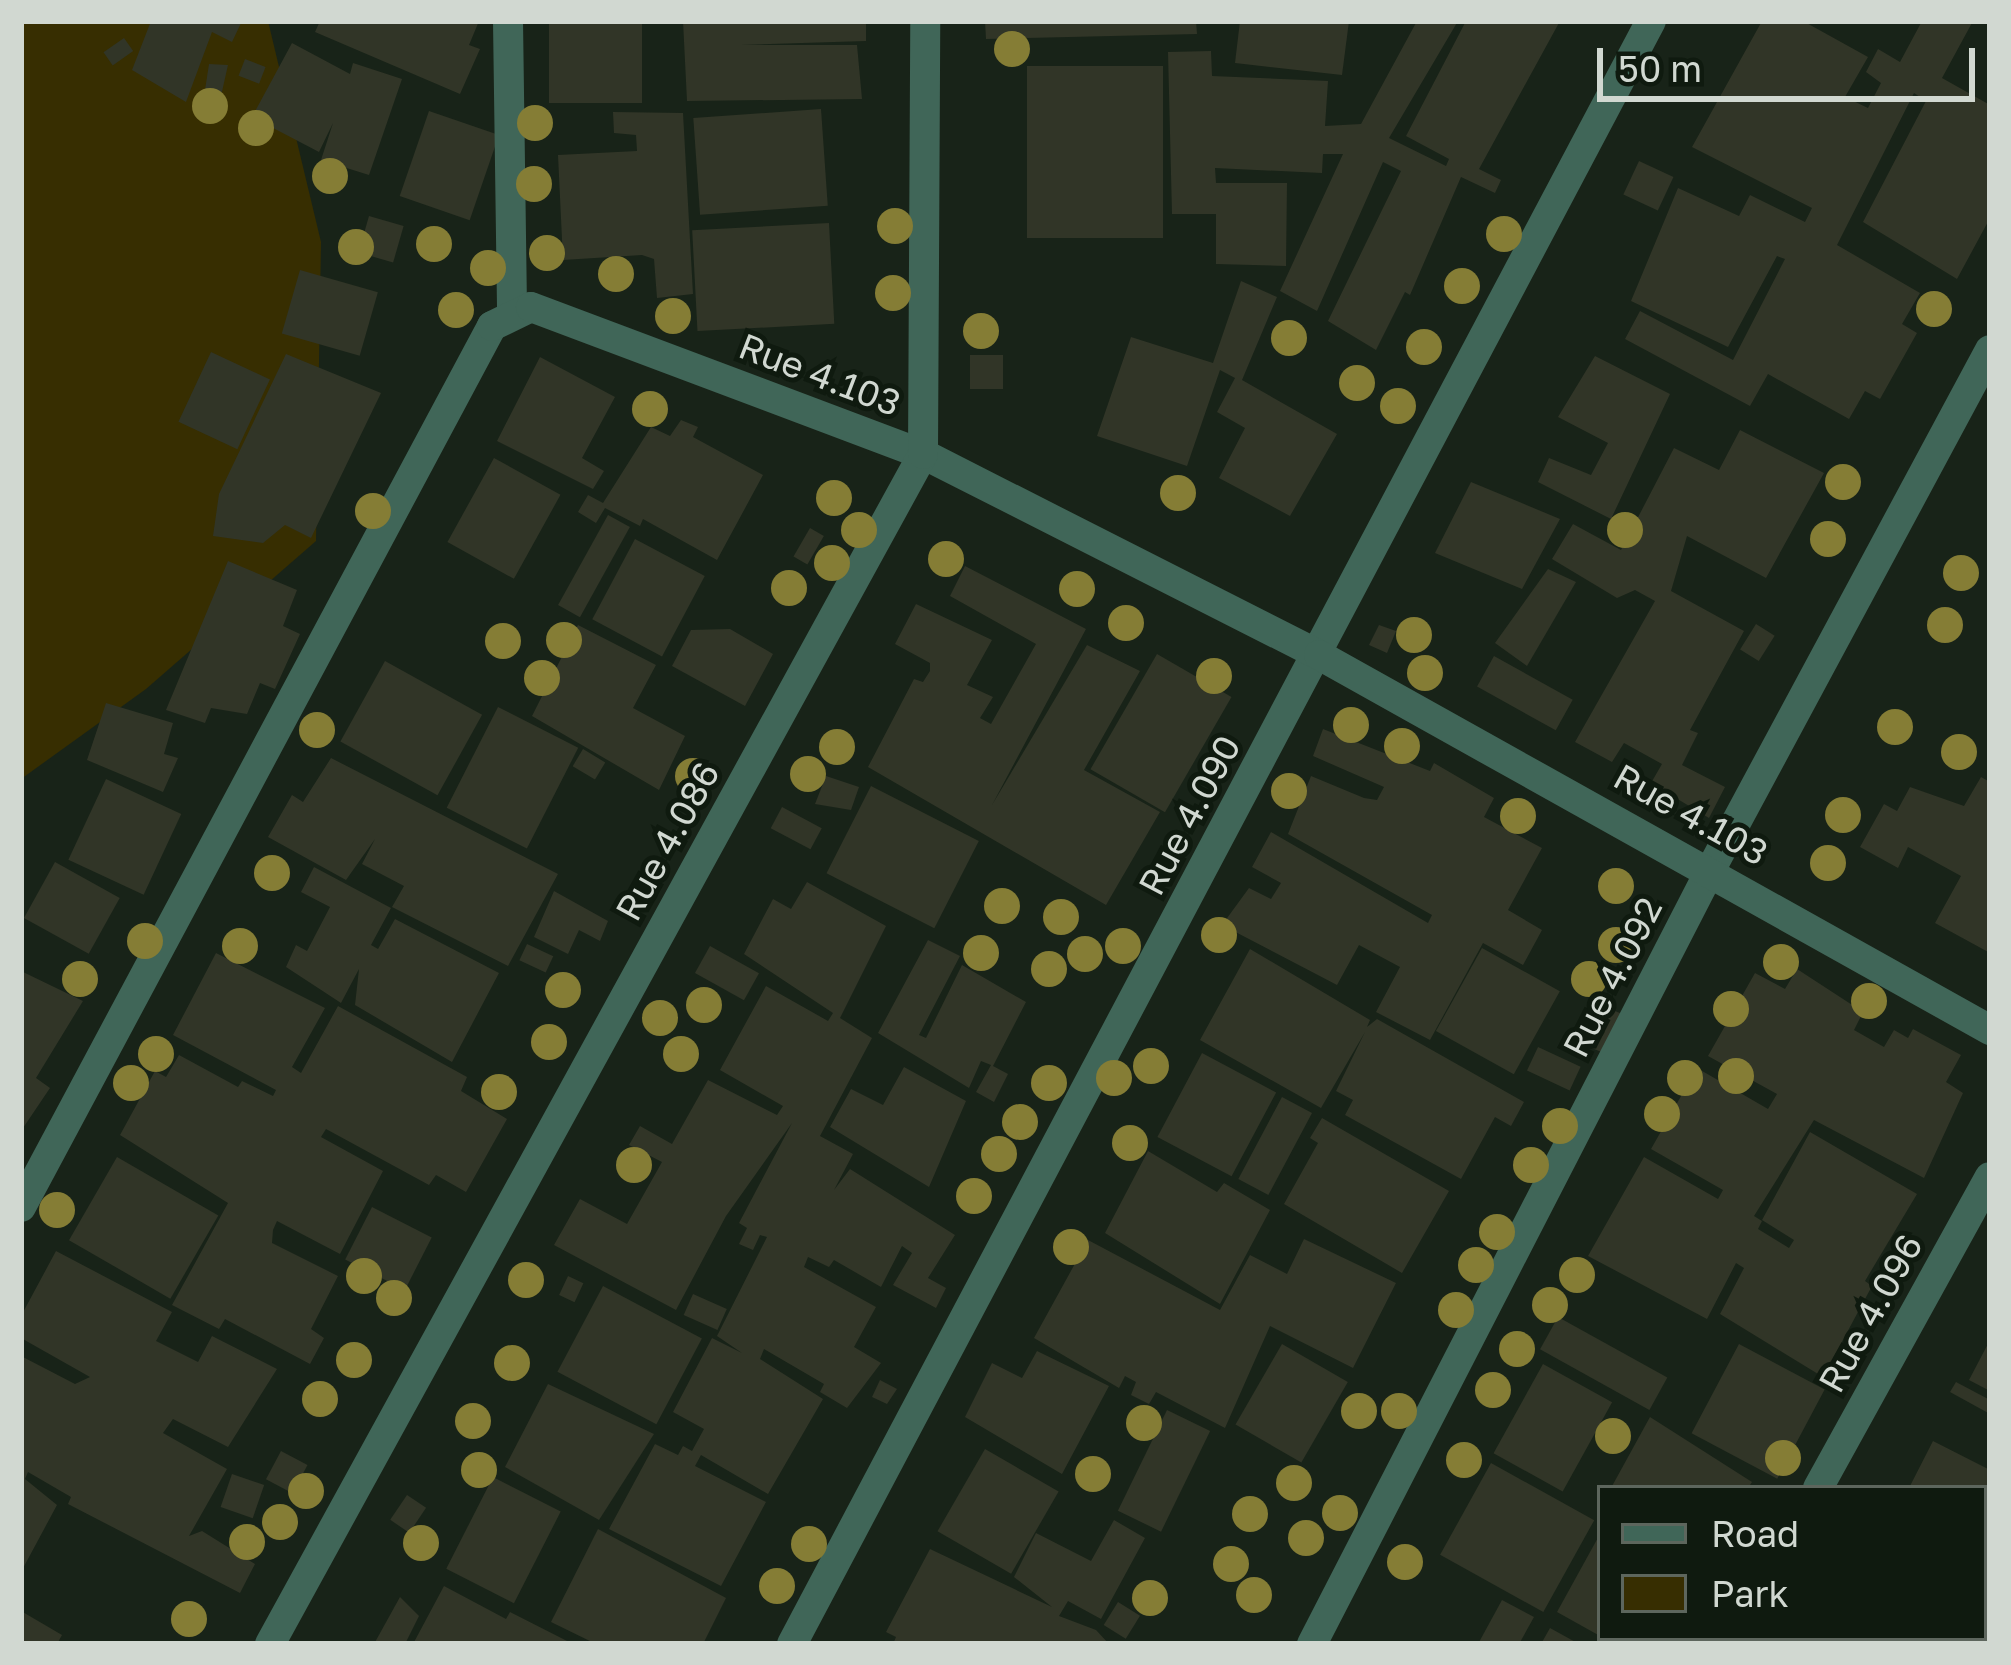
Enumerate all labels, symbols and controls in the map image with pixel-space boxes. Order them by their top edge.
scale bar [1603,24,1981,98]
text: 50 m [1618,47,1702,90]
street label: Rue 4.103 [733,324,907,424]
street label: Rue 4.090 [1129,728,1249,902]
street label: Rue 4.086 [606,754,728,928]
street label: Rue 4.103 [1607,754,1775,874]
street label: Rue 4.092 [1553,890,1671,1064]
street label: Rue 4.096 [1809,1226,1931,1400]
legend [1597,1485,1987,1641]
text: Road [1711,1512,1799,1555]
text: Park [1711,1572,1789,1615]

